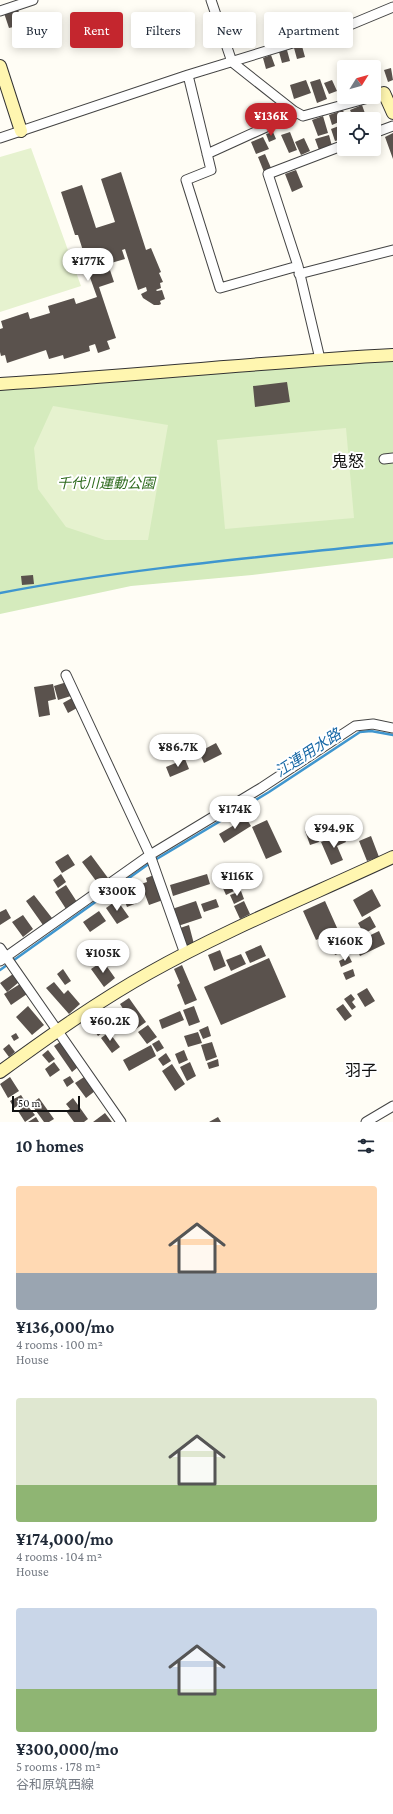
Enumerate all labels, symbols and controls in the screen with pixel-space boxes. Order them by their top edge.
chip: Buy [12,12,62,48]
chip: Rent [70,12,123,48]
chip: Filters [131,12,195,48]
chip: New [203,12,256,48]
chip: Apartment [264,12,353,48]
north arrow [337,60,381,104]
map controls [337,60,381,156]
pin: ¥136K [243,103,299,137]
text: ¥136K [254,108,288,123]
button: locate [337,112,381,156]
pin: ¥177K [60,248,116,282]
text: ¥177K [71,253,105,268]
district label: 鬼怒 [332,453,364,470]
park label: 千代川運動公園 [57,475,157,491]
water label: 江連用水路 [272,725,345,780]
pin: ¥86.7K [145,734,211,768]
text: ¥86.7K [158,739,198,754]
pin: ¥174K [207,796,263,830]
text: ¥174K [218,801,252,816]
pin: ¥94.9K [301,815,367,849]
text: ¥94.9K [314,820,354,835]
pin: ¥116K [209,863,265,897]
text: ¥116K [221,868,253,883]
pin: ¥300K [89,878,145,912]
text: ¥300K [98,883,136,898]
pin: ¥160K [317,928,373,962]
text: ¥160K [327,933,363,948]
pin: ¥105K [75,940,131,974]
text: ¥105K [86,945,120,960]
pin: ¥60.2K [77,1008,143,1042]
text: ¥60.2K [90,1013,130,1028]
district label: 羽子 [345,1062,377,1079]
scale bar [12,1094,80,1113]
text: 50 m [18,1097,40,1109]
icon: filters [355,1135,377,1157]
text: 10 homes [16,1137,84,1156]
icon: home [161,1212,233,1284]
text: ¥136,000/mo [16,1318,114,1337]
text: 4 rooms · 100 m² [16,1337,103,1352]
text: House [16,1352,49,1367]
icon: home [161,1424,233,1496]
text: ¥174,000/mo [16,1530,113,1549]
text: 4 rooms · 104 m² [16,1549,102,1564]
text: House [16,1564,49,1579]
icon: home [161,1634,233,1706]
text: ¥300,000/mo [16,1740,119,1759]
text: 5 rooms · 178 m² [16,1759,101,1774]
text: 谷和原筑西線 [16,1777,94,1792]

